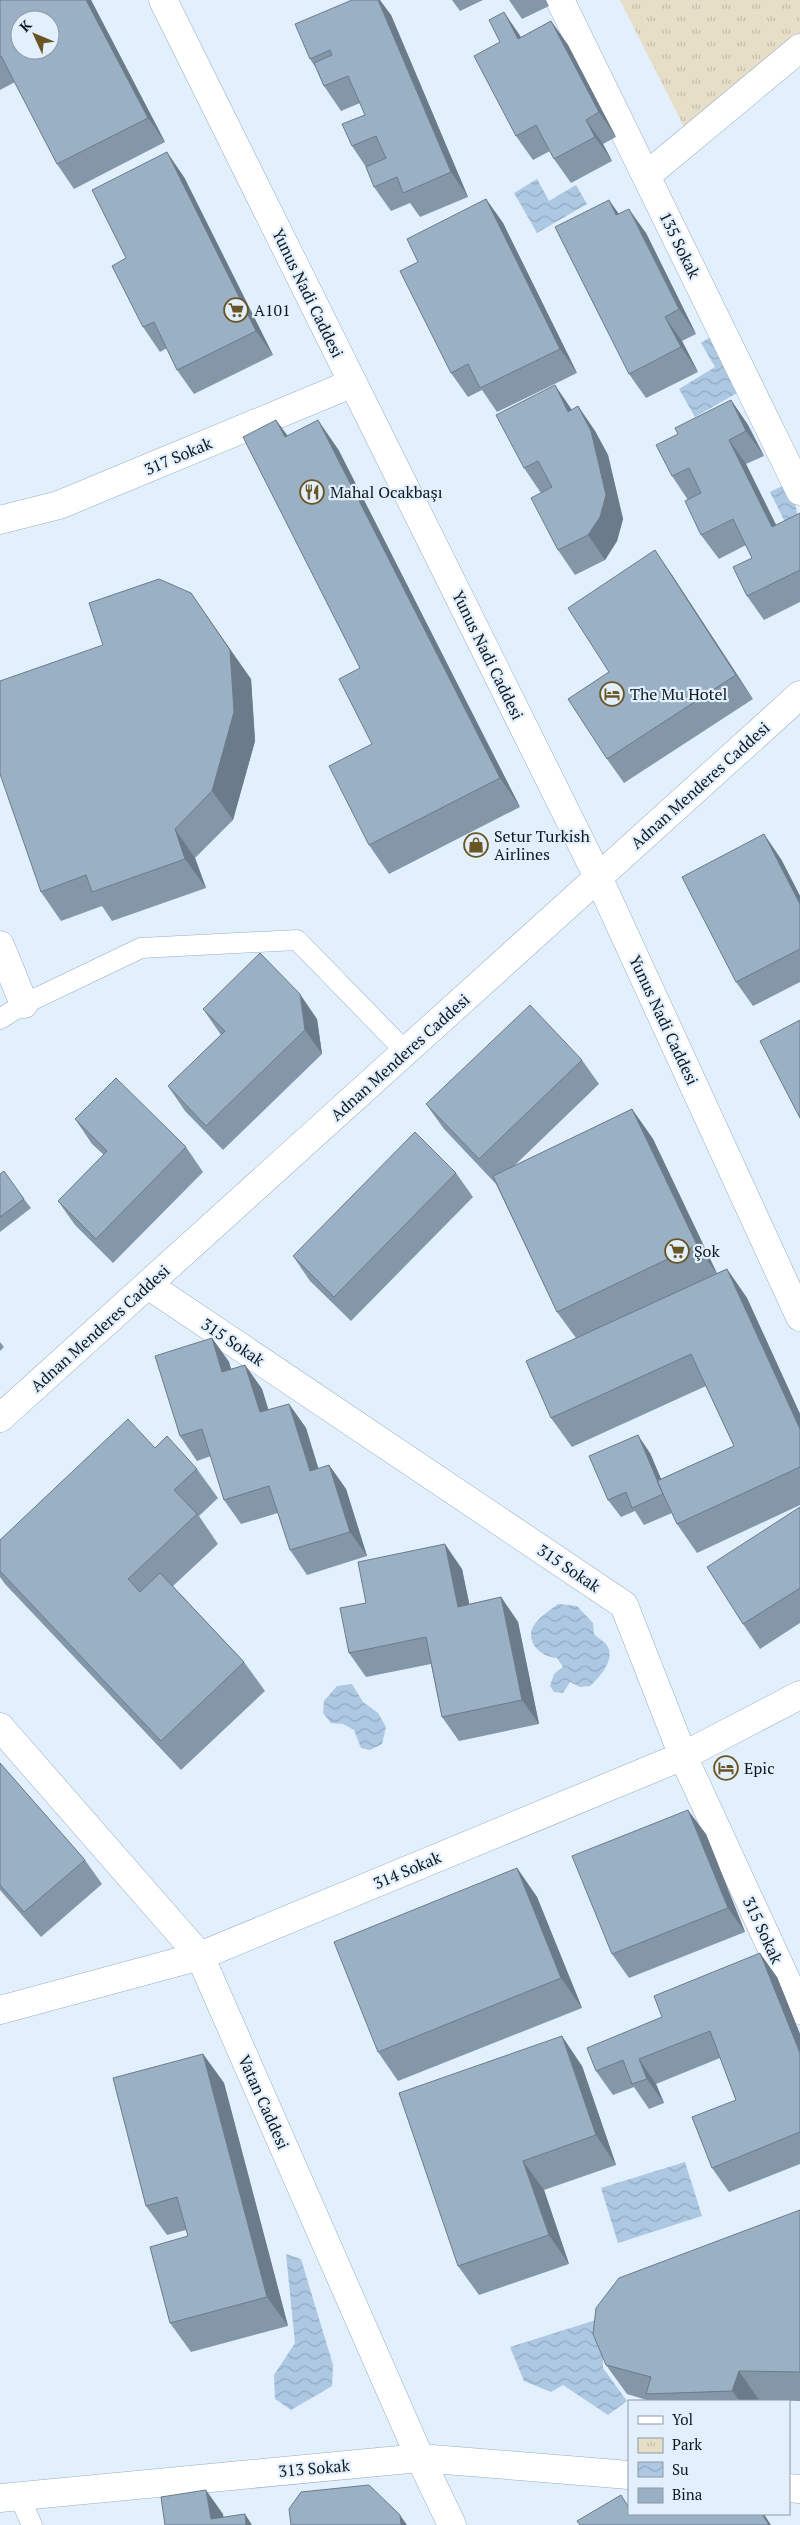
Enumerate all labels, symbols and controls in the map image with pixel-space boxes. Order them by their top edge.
north arrow [10,10,60,60]
text: K [15,15,36,36]
street label: 135 Sokak [654,208,706,283]
street label: Yunus Nadi Caddesi [267,225,349,361]
supermarket icon: A101 [223,297,249,323]
place label: A101 [254,299,291,321]
street label: 317 Sokak [141,432,216,480]
restaurant icon: Mahal Ocakbaşı [299,479,325,505]
place label: Mahal Ocakbaşı [330,481,443,503]
street label: Yunus Nadi Caddesi [447,587,529,723]
hotel icon: The Mu Hotel [599,681,625,707]
place label: The Mu Hotel [630,683,727,705]
street label: Adnan Menderes Caddesi [626,716,774,853]
place label: Setur Turkish Airlines [494,825,591,865]
shop icon: Setur Turkish Airlines [463,832,489,858]
street label: Yunus Nadi Caddesi [624,951,704,1089]
street label: Adnan Menderes Caddesi [326,988,474,1125]
supermarket icon: Şok [664,1238,690,1264]
place label: Şok [694,1240,720,1262]
street label: Adnan Menderes Caddesi [26,1259,174,1396]
street label: 315 Sokak [197,1313,269,1372]
street label: 315 Sokak [533,1539,605,1598]
hotel icon: Epic [713,1755,739,1781]
place label: Epic [744,1757,775,1779]
street label: 314 Sokak [370,1846,445,1894]
street label: 315 Sokak [738,1893,788,1968]
street label: Vatan Caddesi [233,2051,295,2153]
legend [628,2400,790,2515]
text: Yol [672,2409,693,2429]
text: Park [672,2434,702,2454]
street label: 313 Sokak [277,2454,351,2482]
text: Su [672,2459,689,2479]
text: Bina [672,2484,703,2504]

